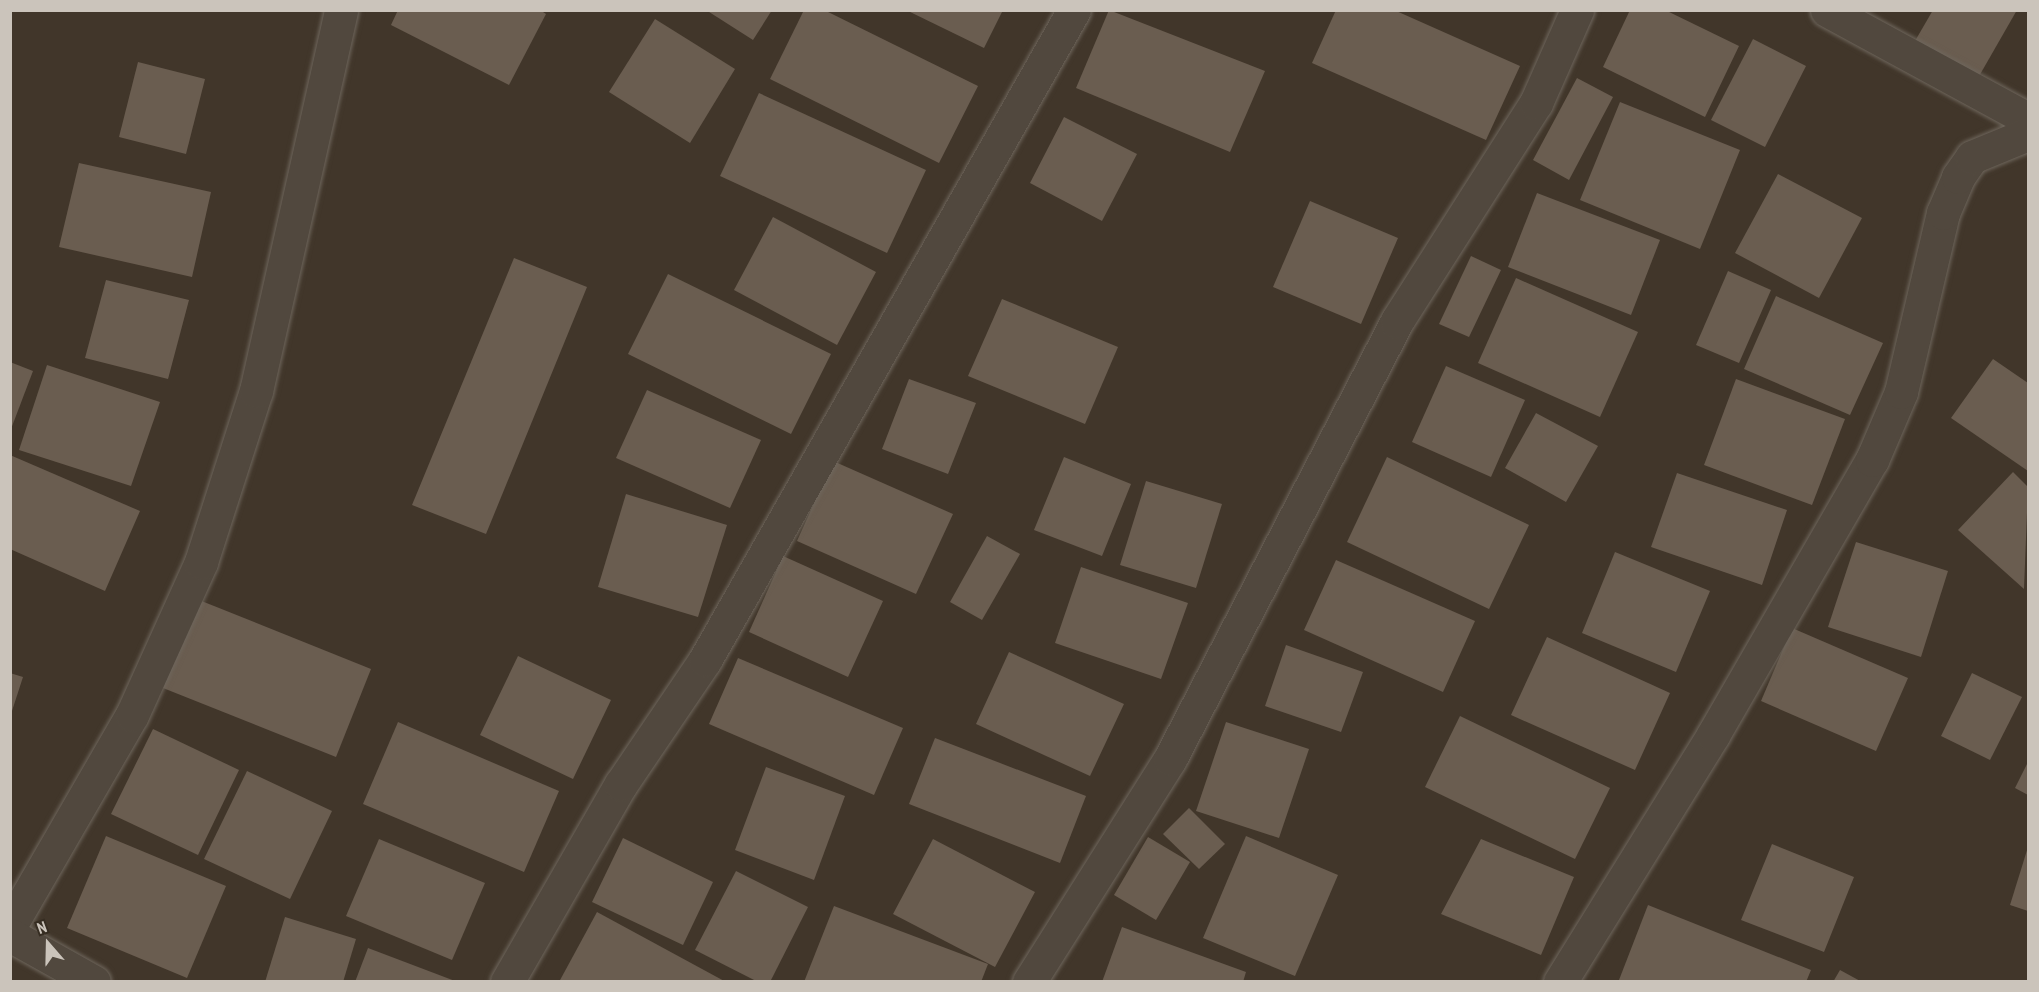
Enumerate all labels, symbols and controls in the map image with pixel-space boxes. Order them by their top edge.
north arrow [18,914,78,974]
text: N [34,916,49,938]

